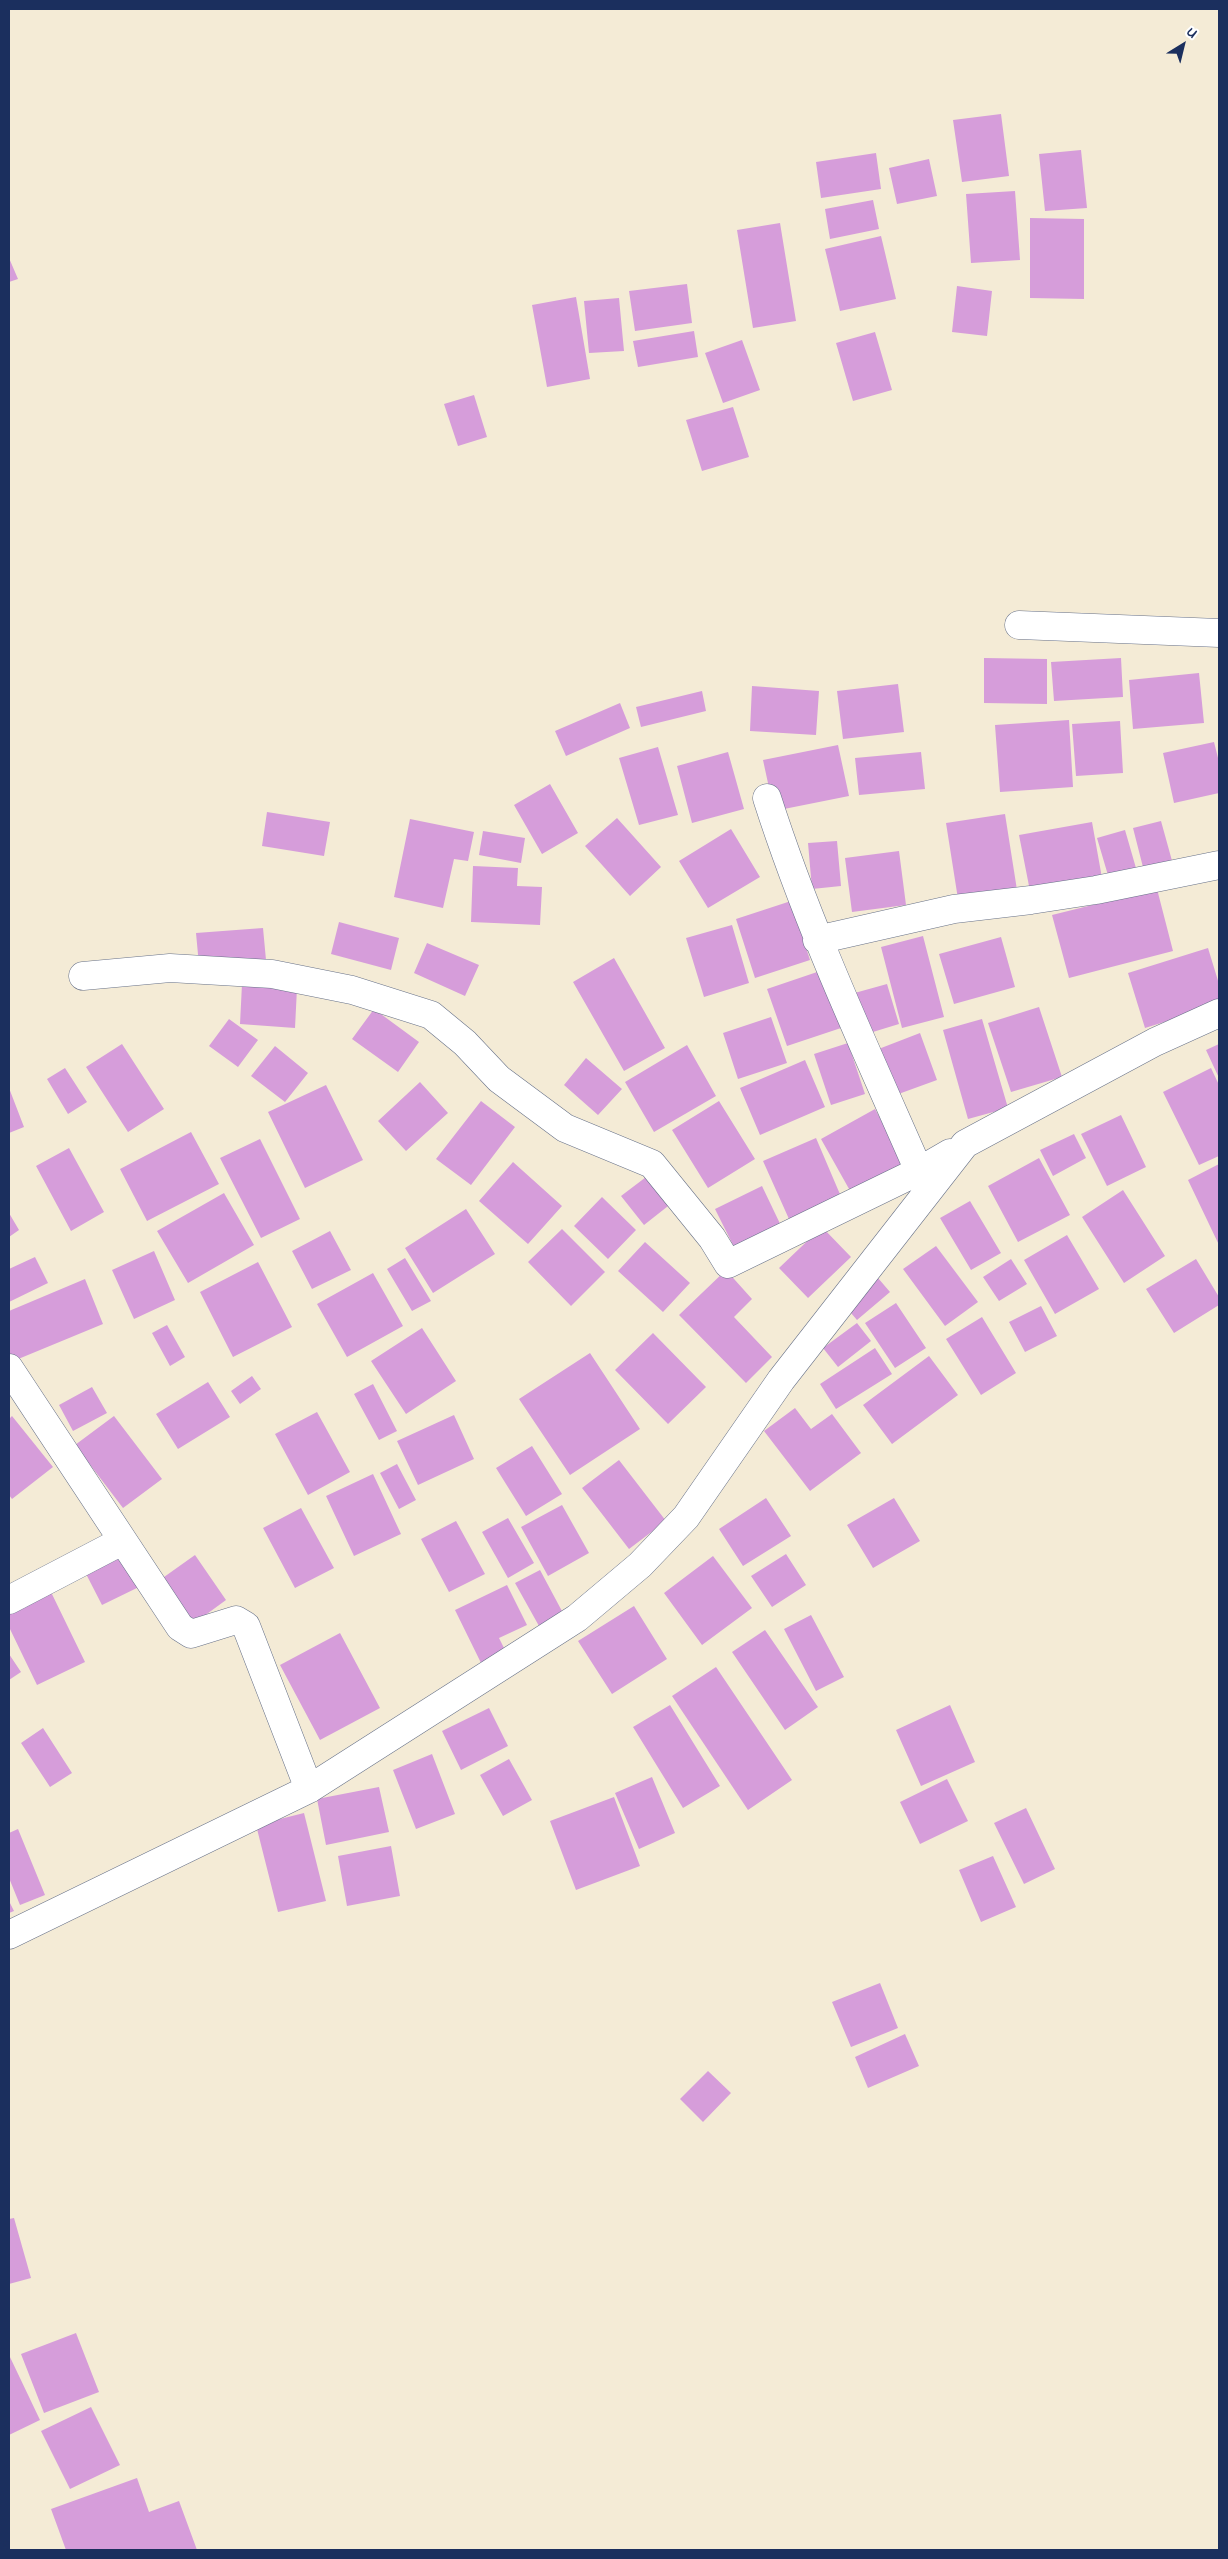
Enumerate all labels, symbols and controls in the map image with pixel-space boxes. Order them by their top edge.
north arrow [1158,20,1208,70]
text: U [1183,22,1201,43]

